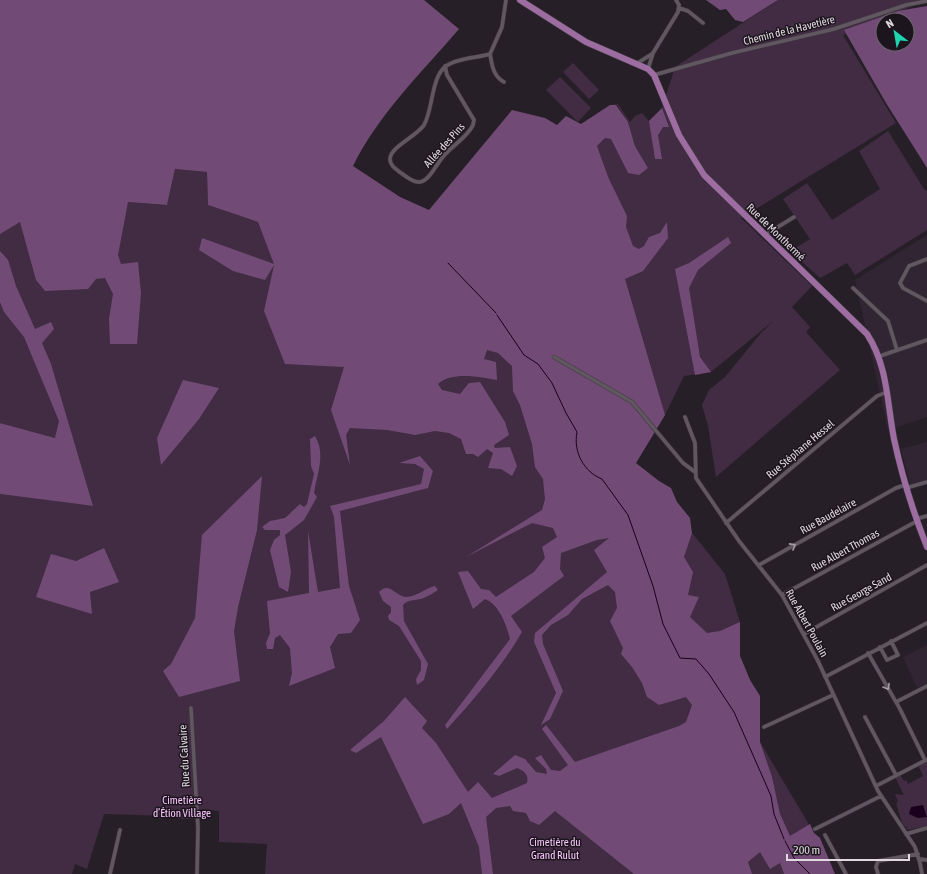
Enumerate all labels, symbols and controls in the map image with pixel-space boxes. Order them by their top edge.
north arrow [875,12,915,52]
street label: Chemin de la Havetière [742,13,836,47]
text: N [884,17,896,30]
street label: Allée des Pins [421,120,467,169]
street label: Rue de Monthermé [744,201,808,263]
street label: Rue Stéphane Hessel [764,417,836,481]
street label: Rue Baudelaire [798,496,858,536]
street label: Rue Albert Thomas [809,526,881,574]
one-way arrow [789,543,796,550]
street label: Rue George Sand [829,570,893,614]
street label: Rue Albert Poulain [783,587,831,659]
one-way arrow [883,683,890,690]
street label: Rue du Calvaire [176,724,192,788]
park label: Cimetière d’Étion Village [153,794,211,819]
park label: Cimetière du Grand Rulut [529,836,581,861]
scale bar [787,836,909,862]
text: 200 m [793,843,820,857]

